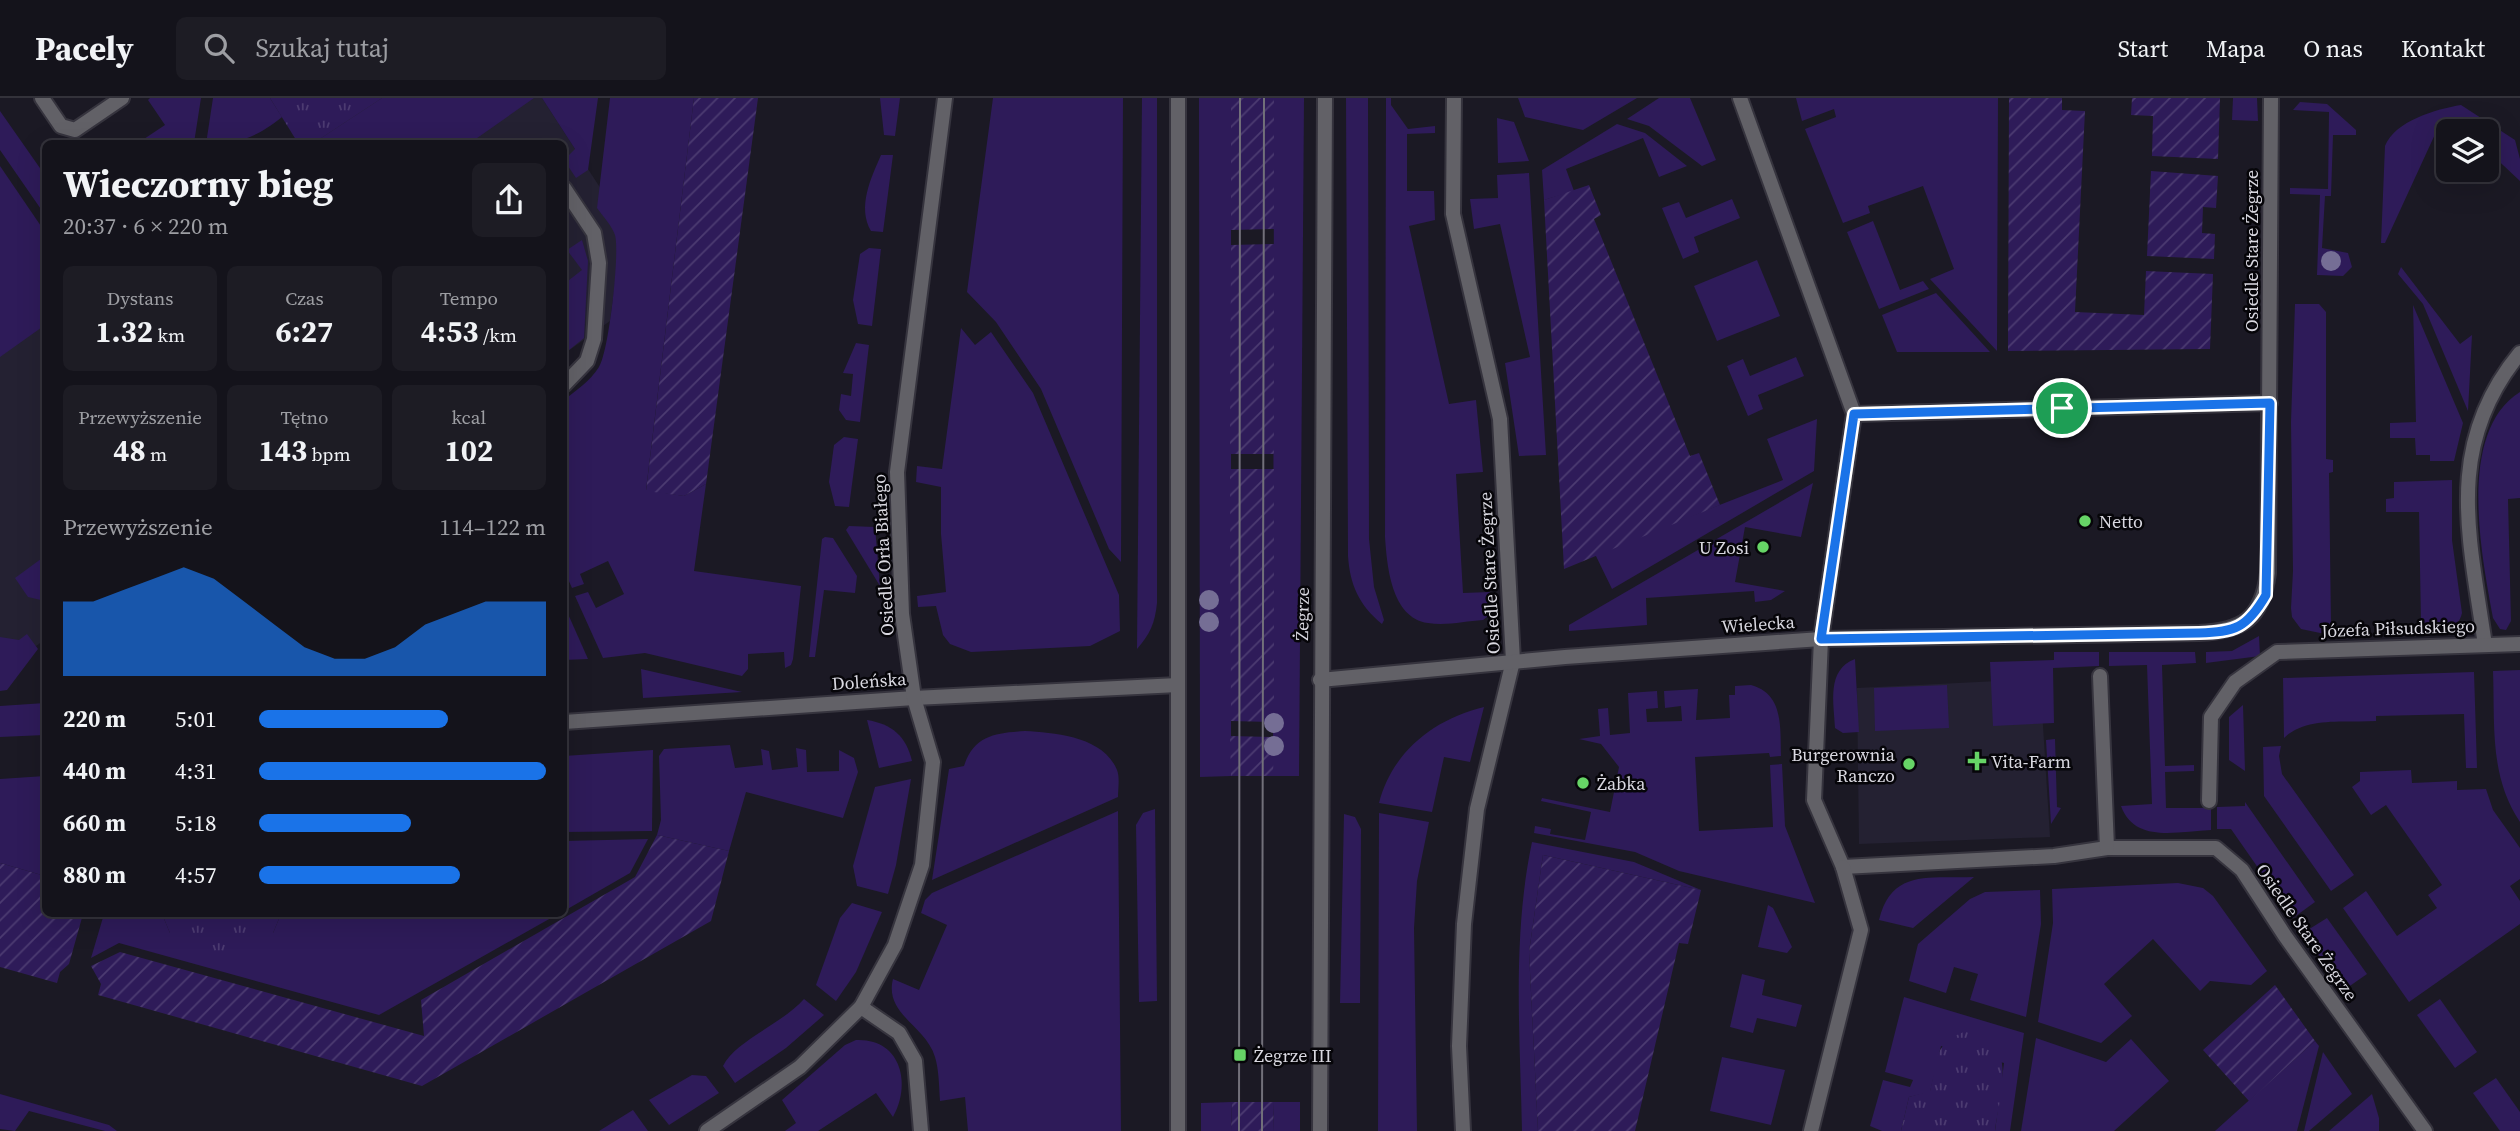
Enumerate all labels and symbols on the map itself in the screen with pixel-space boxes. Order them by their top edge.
street label: Osiedle Stare Żegrze [2239,170,2264,332]
pin [2032,378,2092,438]
street label: Osiedle Orła Białego [866,473,900,637]
street label: Osiedle Stare Żegrze [1472,491,1506,655]
place label: Netto [2099,509,2143,534]
marker: Netto [2077,513,2093,529]
place label: U Zosi [1699,535,1749,560]
marker: U Zosi [1755,539,1771,555]
street label: Żegrze [1289,587,1315,641]
street label: Wielecka [1720,609,1796,639]
street label: Józefa Piłsudskiego [2320,613,2476,643]
street label: Doleńska [831,666,908,696]
place label: Burgerownia Ranczo [1791,742,1896,788]
place label: Vita-Farm [1991,749,2071,774]
marker: Vita-Farm [1969,753,1985,769]
marker: Burgerownia Ranczo [1901,756,1917,772]
place label: Żabka [1597,771,1646,796]
marker: Żabka [1575,775,1591,791]
street label: Osiedle Stare Żegrze [2250,858,2364,1006]
place label: Żegrze III [1254,1043,1332,1068]
marker: Żegrze III [1232,1047,1248,1063]

